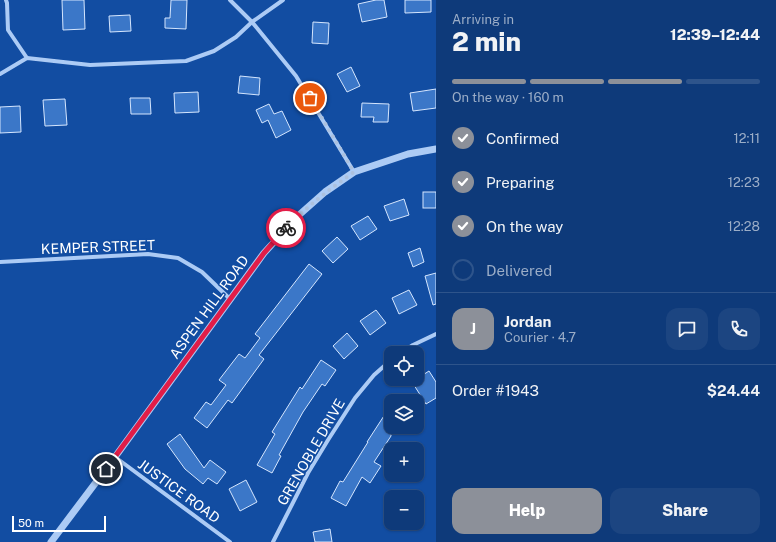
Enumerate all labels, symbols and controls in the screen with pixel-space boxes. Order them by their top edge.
text: Arriving in [452,12,514,27]
text: 2 min [452,26,521,57]
text: 12:39–12:44 [670,26,760,43]
pin [293,81,327,115]
icon: bag [299,87,321,109]
text: On the way · 160 m [452,90,564,105]
icon: check [452,127,474,149]
text: Confirmed [486,130,559,147]
text: 12:11 [733,131,760,146]
icon: check [452,171,474,193]
text: Preparing [486,174,555,191]
text: 12:23 [728,175,760,190]
courier [266,208,306,248]
icon: check [452,215,474,237]
icon: bike [275,217,297,239]
text: On the way [486,218,563,235]
text: 12:28 [728,219,760,234]
street label: KEMPER STREET [41,237,155,257]
street label: ASPEN HILL ROAD [166,252,252,362]
text: Delivered [486,262,552,279]
button: chat [666,308,708,350]
button: phone [718,308,760,350]
text: Jordan [504,313,551,330]
text: J [470,320,476,337]
text: Courier · 4.7 [504,330,576,345]
map controls [384,346,424,530]
button: locate [384,346,424,386]
text: Order #1943 [452,382,539,399]
text: $24.44 [707,382,760,399]
button: layers [384,394,424,434]
street label: GRENOBLE DRIVE [274,396,348,508]
button: + [384,442,424,482]
pin [89,452,123,486]
street label: JUSTICE ROAD [135,456,223,526]
icon: home [95,458,117,480]
button: Help [452,488,602,534]
button: Share [610,488,760,534]
button: − [384,490,424,530]
scale bar [12,514,106,533]
text: 50 m [18,517,44,529]

